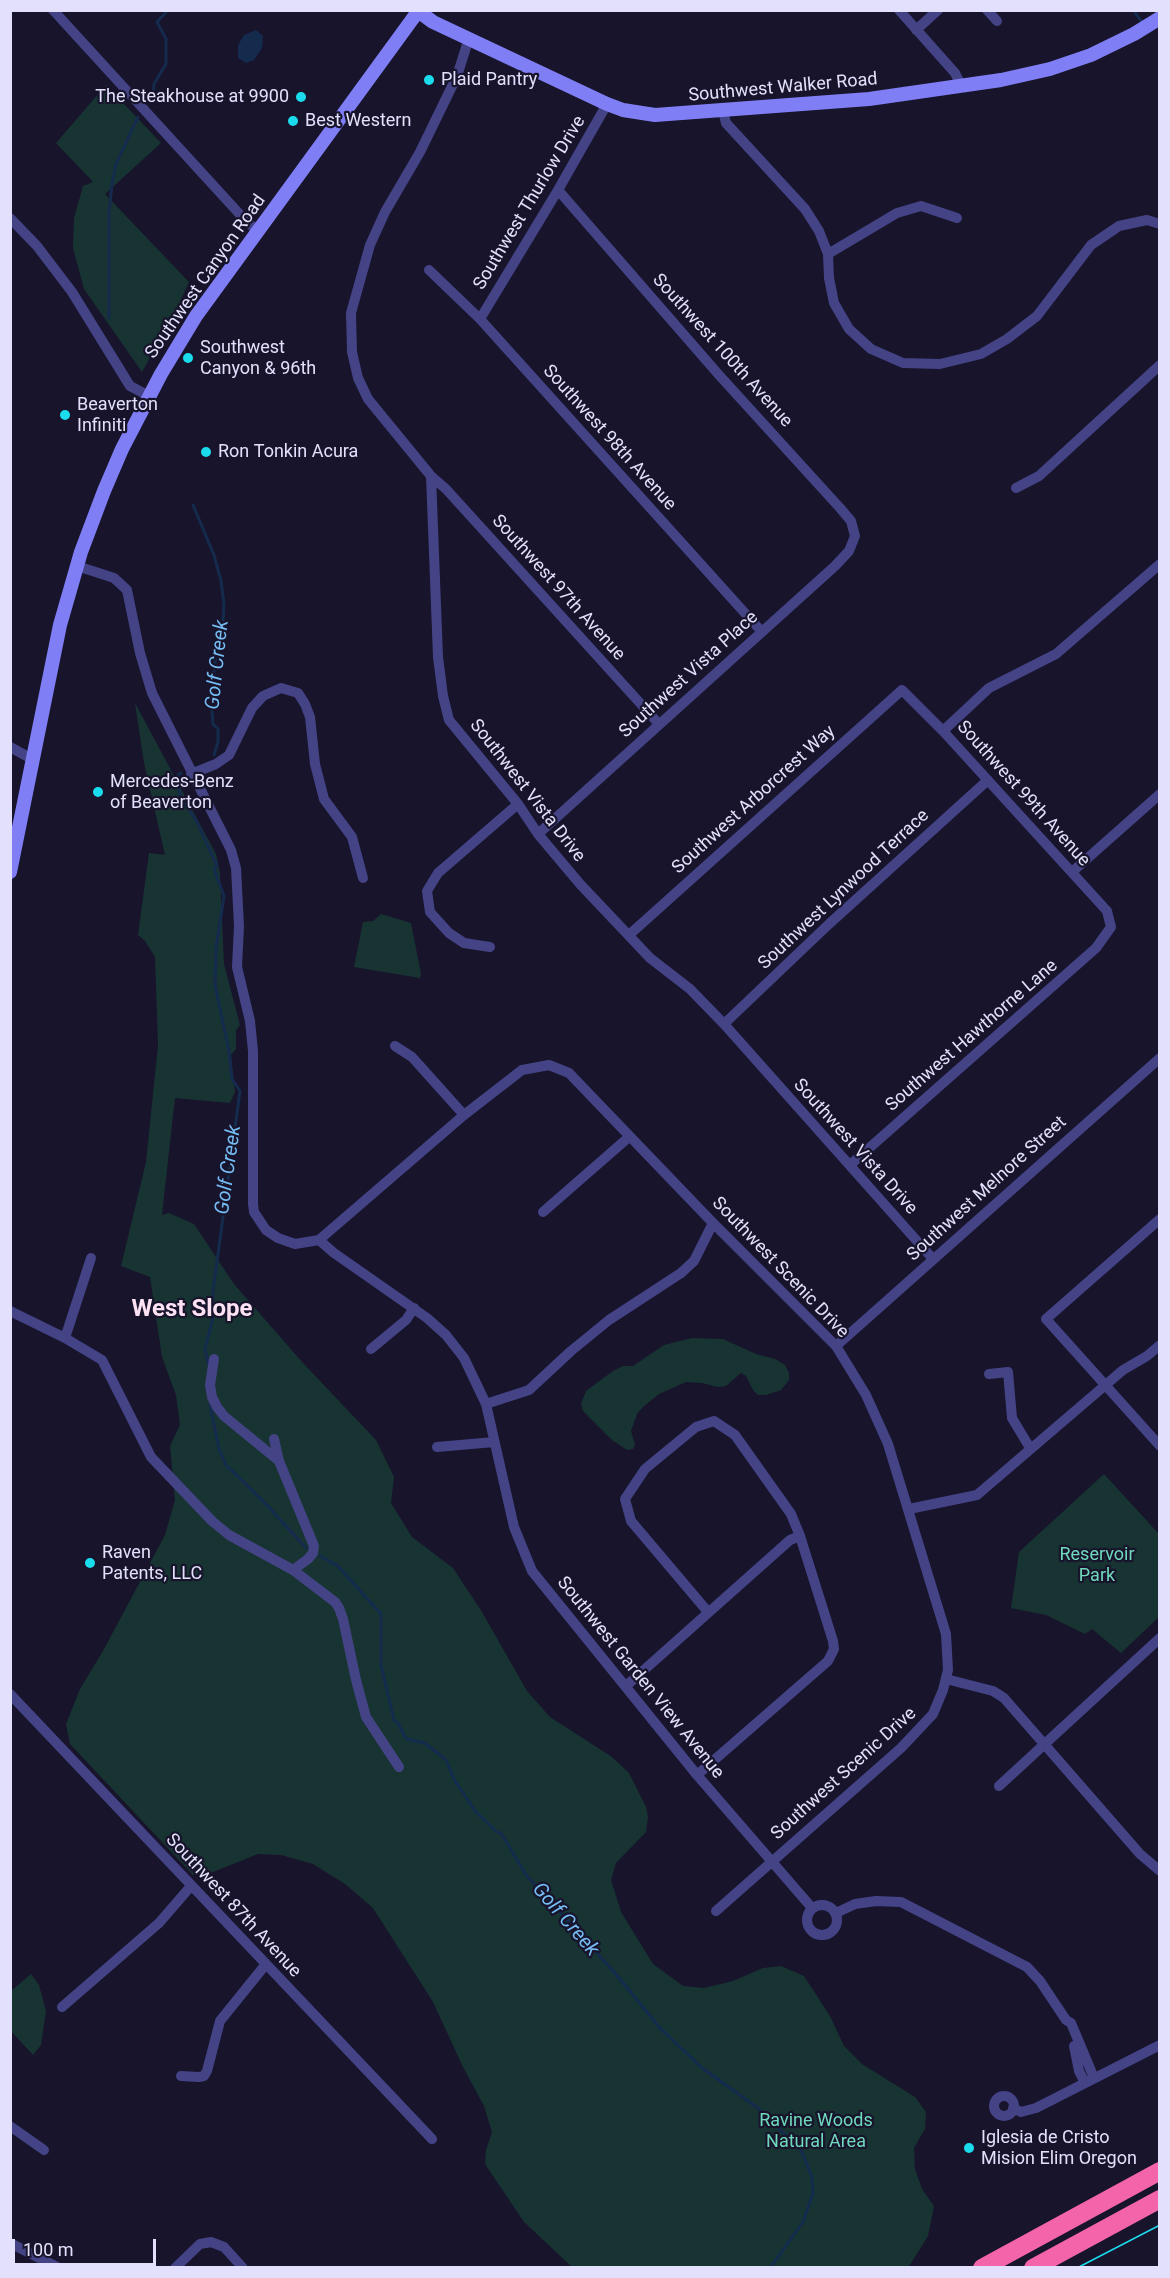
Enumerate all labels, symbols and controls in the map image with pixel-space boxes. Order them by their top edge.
place label: Plaid Pantry [441,69,537,91]
street label: Southwest Walker Road [688,69,878,107]
marker: Plaid Pantry [422,73,436,87]
place label: The Steakhouse at 9900 [95,86,289,108]
marker: The Steakhouse at 9900 [294,90,308,104]
place label: Best Western [305,110,411,132]
street label: Southwest Thurlow Drive [469,112,591,294]
marker: Best Western [286,114,300,128]
street label: Southwest Canyon Road [141,191,271,363]
street label: Southwest 100th Avenue [647,270,797,432]
place label: Southwest Canyon & 96th [200,337,316,380]
marker: Southwest Canyon & 96th [181,351,195,365]
street label: Southwest 98th Avenue [538,361,680,515]
place label: Beaverton Infiniti [77,394,158,436]
marker: Beaverton Infiniti [58,408,72,422]
place label: Ron Tonkin Acura [218,441,358,463]
marker: Ron Tonkin Acura [199,445,213,459]
street label: Southwest 97th Avenue [487,511,629,665]
street label: Southwest Vista Place [615,607,763,743]
water label: Golf Creek [201,619,235,711]
street label: Southwest Vista Drive [465,715,589,867]
street label: Southwest 99th Avenue [952,717,1094,871]
street label: Southwest Arborcrest Way [668,721,840,879]
place label: Mercedes-Benz of Beaverton [110,771,234,814]
marker: Mercedes-Benz of Beaverton [91,785,105,799]
street label: Southwest Lynwood Terrace [754,805,934,975]
street label: Southwest Hawthorne Lane [882,955,1062,1117]
street label: Southwest Vista Drive [788,1075,922,1219]
street label: Southwest Melnore Street [903,1112,1071,1266]
water label: Golf Creek [211,1124,247,1216]
street label: Southwest Scenic Drive [707,1193,853,1343]
district label: West Slope [131,1296,253,1324]
place label: Raven Patents, LLC [102,1542,202,1584]
park label: Reservoir Park [1059,1544,1135,1586]
marker: Raven Patents, LLC [83,1556,97,1570]
street label: Southwest Garden View Avenue [552,1573,728,1783]
street label: Southwest Scenic Drive [767,1703,921,1845]
street label: Southwest 87th Avenue [161,1830,305,1982]
water label: Golf Creek [526,1878,604,1962]
park label: Ravine Woods Natural Area [759,2110,873,2152]
place label: Iglesia de Cristo Mision Elim Oregon [981,2127,1137,2170]
marker: Iglesia de Cristo Mision Elim Oregon [962,2141,976,2155]
scale bar [15,2227,159,2265]
text: 100 m [23,2239,74,2260]

